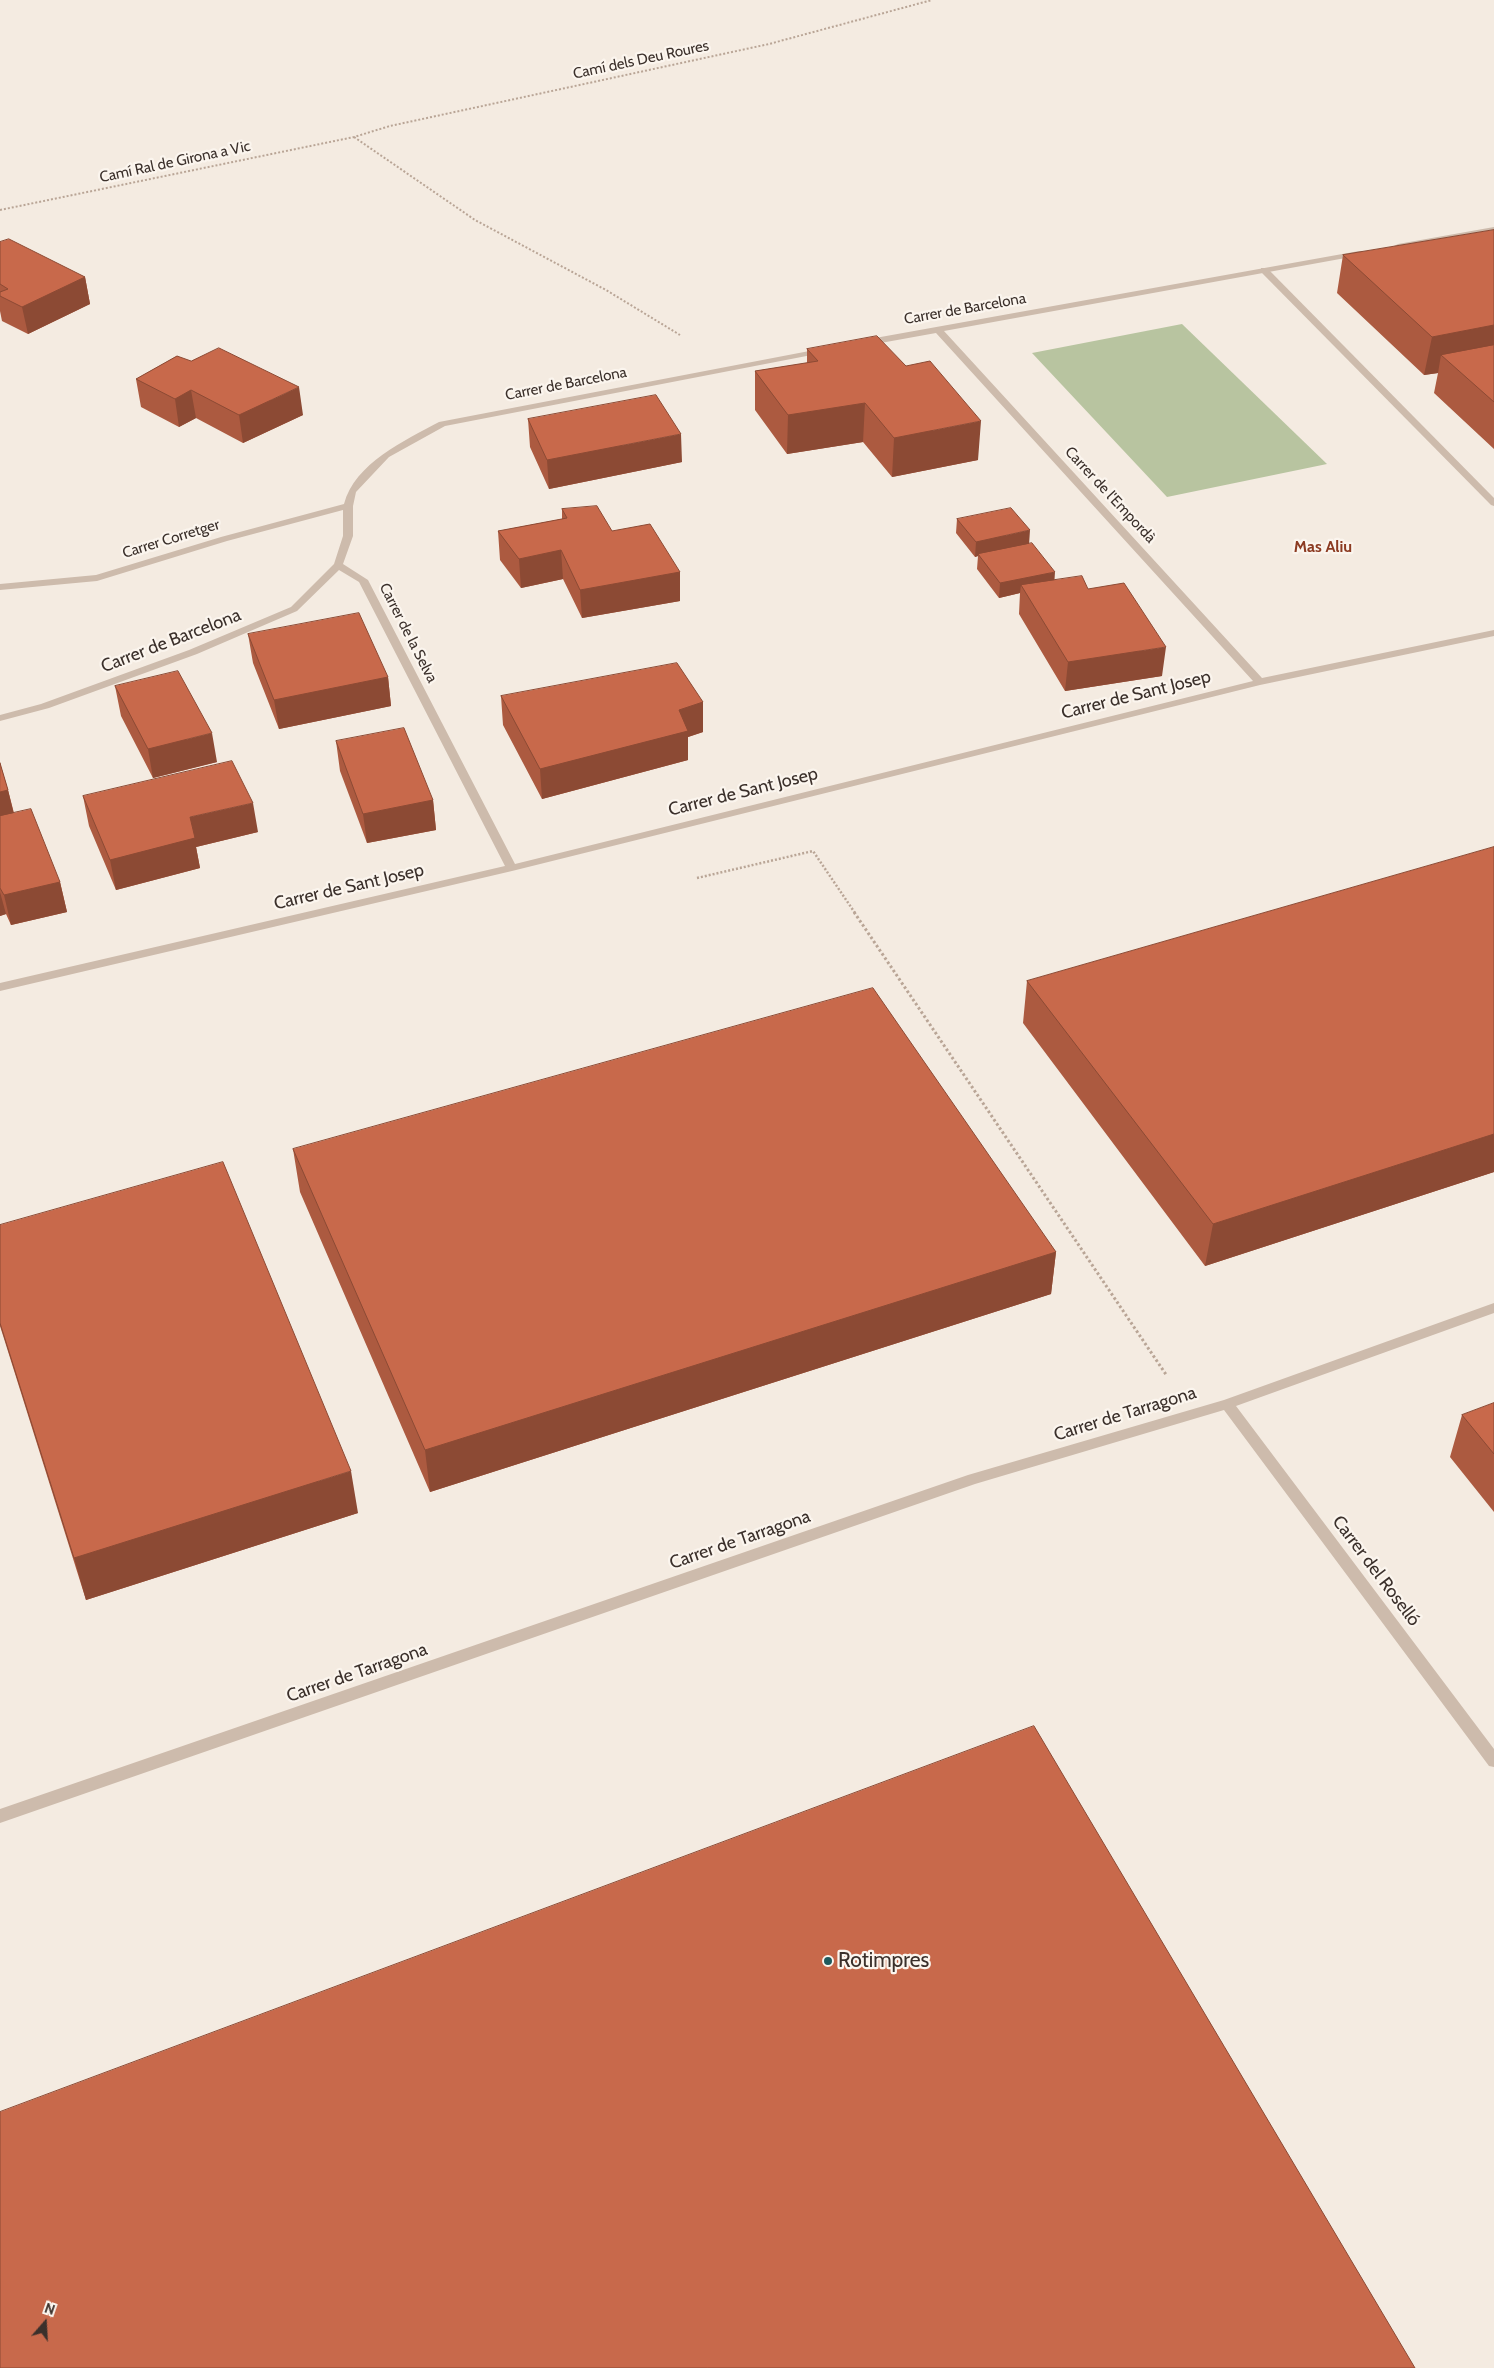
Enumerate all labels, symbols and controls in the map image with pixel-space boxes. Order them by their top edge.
street label: Camí dels Deu Roures [571,37,711,83]
street label: Camí Ral de Girona a Vic [98,137,252,187]
street label: Carrer de Barcelona [903,289,1027,329]
street label: Carrer de Barcelona [504,363,628,405]
street label: Carrer de l'Empordà [1061,443,1159,547]
street label: Carrer Corretger [120,516,222,562]
district label: Mas Aliu [1294,537,1352,557]
street label: Carrer de la Selva [375,580,441,686]
street label: Carrer de Barcelona [98,604,244,678]
street label: Carrer de Sant Josep [1059,666,1213,724]
street label: Carrer de Sant Josep [666,763,820,821]
street label: Carrer de Sant Josep [272,859,426,915]
street label: Carrer de Tarragona [1051,1382,1199,1446]
street label: Carrer de Tarragona [667,1506,813,1574]
street label: Carrer del Roselló [1327,1512,1425,1630]
street label: Carrer de Tarragona [284,1639,430,1707]
place label: Rotimpres [838,1948,929,1974]
marker: Rotimpres [822,1955,834,1967]
north arrow [20,2298,70,2348]
text: N [42,2299,57,2319]

